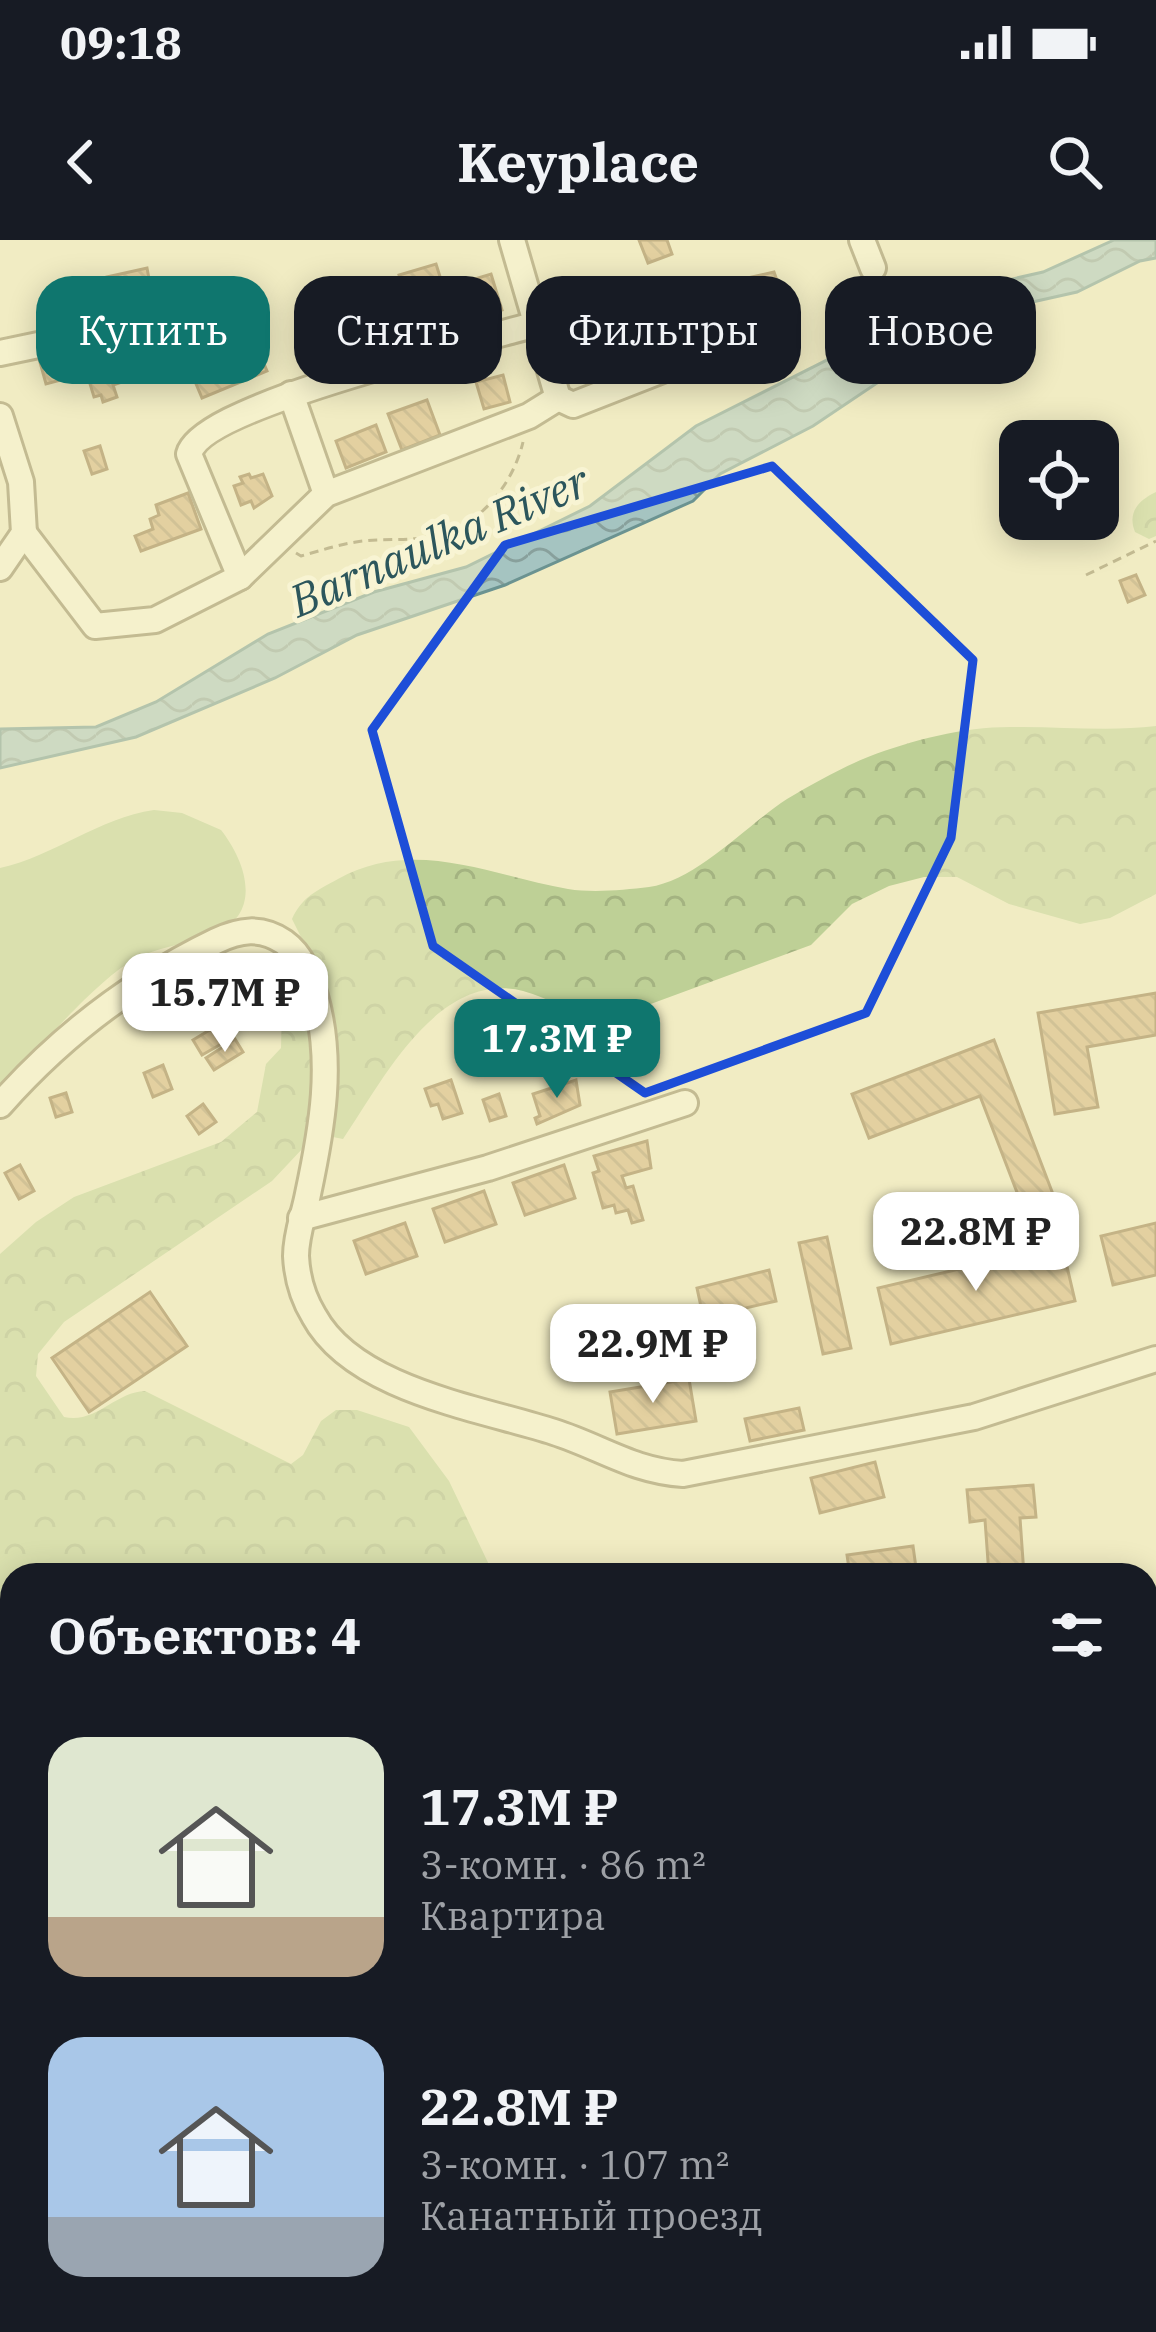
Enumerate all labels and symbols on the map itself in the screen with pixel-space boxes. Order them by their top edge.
water label: Barnaulka River [279,451,598,630]
pin: 15.7M ₽ [114,953,336,1055]
pin: 17.3M ₽ [446,999,668,1101]
pin: 22.8M ₽ [865,1192,1087,1294]
pin: 22.9M ₽ [542,1304,764,1406]

